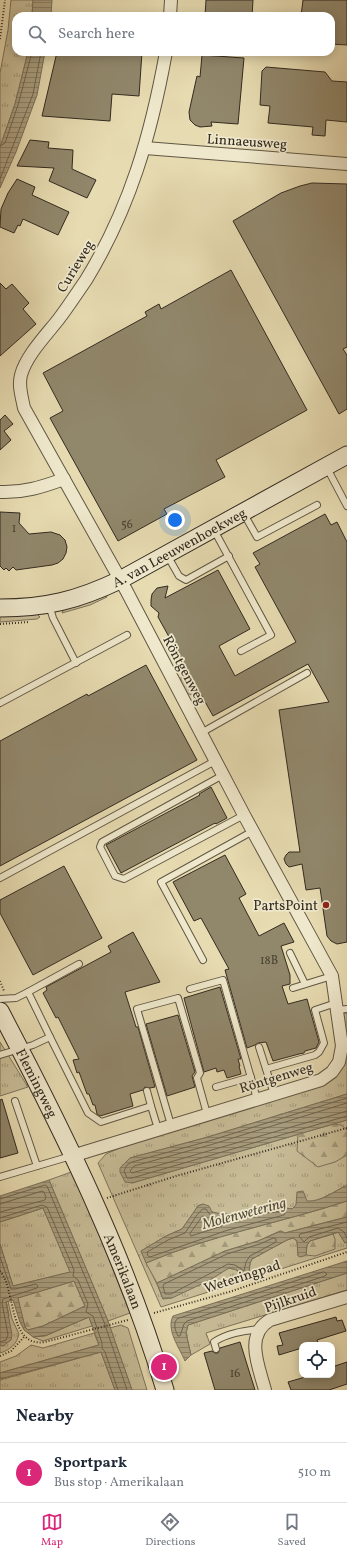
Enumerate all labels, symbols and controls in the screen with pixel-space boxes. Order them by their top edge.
search box [12,12,335,56]
icon: search [26,23,48,45]
text: Search here [58,24,135,45]
street label: Linnaeusweg [206,130,288,155]
street label: Curieweg [53,237,99,297]
street label: A. van Leeuwenhoekweg [110,504,250,593]
your location [165,510,185,530]
house number: 56 [121,517,133,533]
house number: 1 [12,521,16,537]
street label: Röntgenweg [157,633,210,709]
place label: PartsPoint [253,897,318,916]
marker: PartsPoint [321,900,331,910]
house number: 18B [260,953,278,969]
street label: Flemingweg [10,1046,61,1122]
street label: Röntgenweg [237,1058,316,1099]
water label: Molenwetering [199,1193,289,1236]
street label: Amerikalaan [98,1231,145,1312]
street label: Weteringpad [202,1256,283,1299]
street label: Pijlkruid [262,1283,319,1318]
map controls [299,1342,335,1378]
button: locate [299,1342,335,1378]
pin: 1 [151,1352,177,1382]
house number: 16 [230,1366,240,1382]
text: Nearby [16,1405,74,1428]
text: Sportpark [54,1453,127,1474]
text: 1 [26,1464,32,1482]
text: 510 m [298,1464,331,1482]
text: Bus stop · Amerikalaan [54,1474,184,1492]
tab: Map [41,1511,63,1550]
tab: Directions [145,1511,196,1550]
tab: Saved [278,1511,306,1550]

